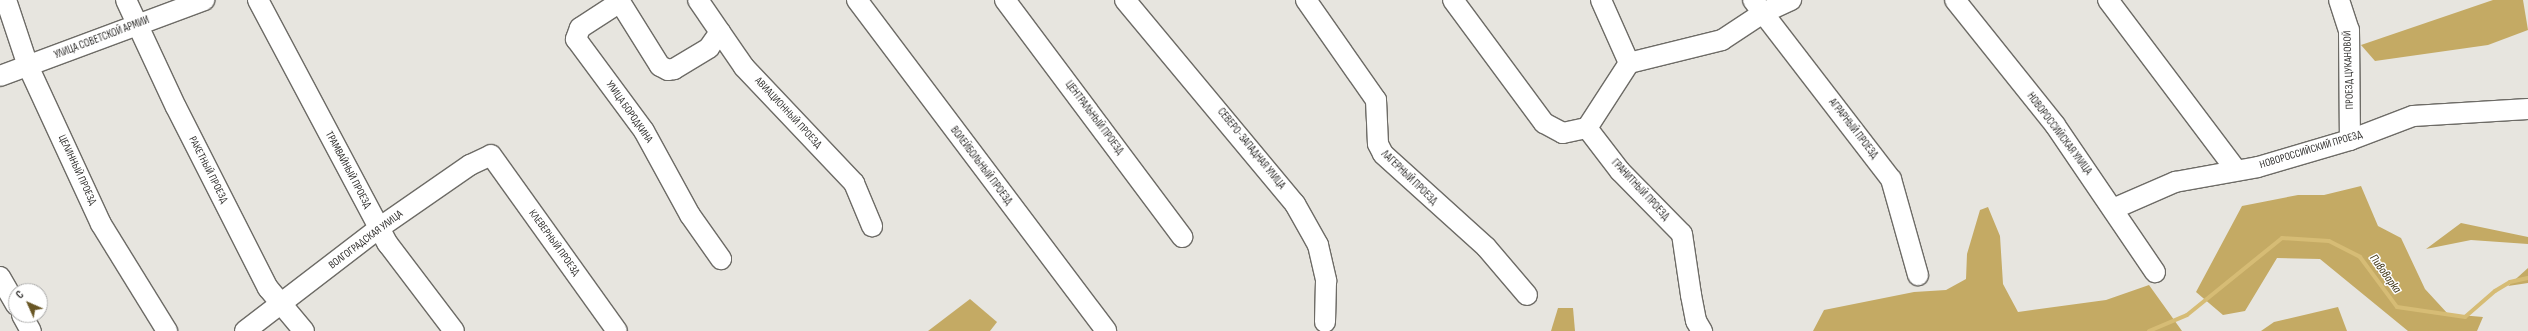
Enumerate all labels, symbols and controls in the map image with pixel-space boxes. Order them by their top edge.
street label: УЛИЦА СОВЕТСКОЙ АРМИИ [53,14,151,62]
street label: ПРОЕЗД ЦУКАНОВОЙ [2341,30,2357,110]
street label: АВИАЦИОННЫЙ ПРОЕЗД [752,75,824,151]
street label: УЛИЦА БОРОДКИНА [603,78,655,146]
street label: ЦЕНТРАЛЬНЫЙ ПРОЕЗД [1062,78,1126,158]
street label: НОВОРОССИЙСКАЯ УЛИЦА [2024,90,2094,178]
street label: АГРАРНЫЙ ПРОЕЗД [1825,96,1881,162]
street label: СЕВЕРО-ЗАПАДНАЯ УЛИЦА [1214,106,1288,192]
street label: ВОЛЕЙБОЛЬНЫЙ ПРОЕЗД [947,124,1015,208]
street label: НОВОРОССИЙСКИЙ ПРОЕЗД [2258,128,2364,172]
street label: ТРАМВАЙНЫЙ ПРОЕЗД [322,129,374,211]
street label: ЦЕЛИННЫЙ ПРОЕЗД [55,133,99,207]
street label: РАКЕТНЫЙ ПРОЕЗД [186,134,230,206]
street label: ЛАГЕРНЫЙ ПРОЕЗД [1378,148,1440,208]
street label: ГРАНИТНЫЙ ПРОЕЗД [1608,157,1672,223]
street label: КЛЕВЕРНЫЙ ПРОЕЗД [526,207,582,279]
street label: ВОЛГОГРАДСКАЯ УЛИЦА [326,208,406,272]
water label: Пивоварка [2366,252,2404,296]
north arrow [8,283,48,323]
text: С [13,288,26,301]

